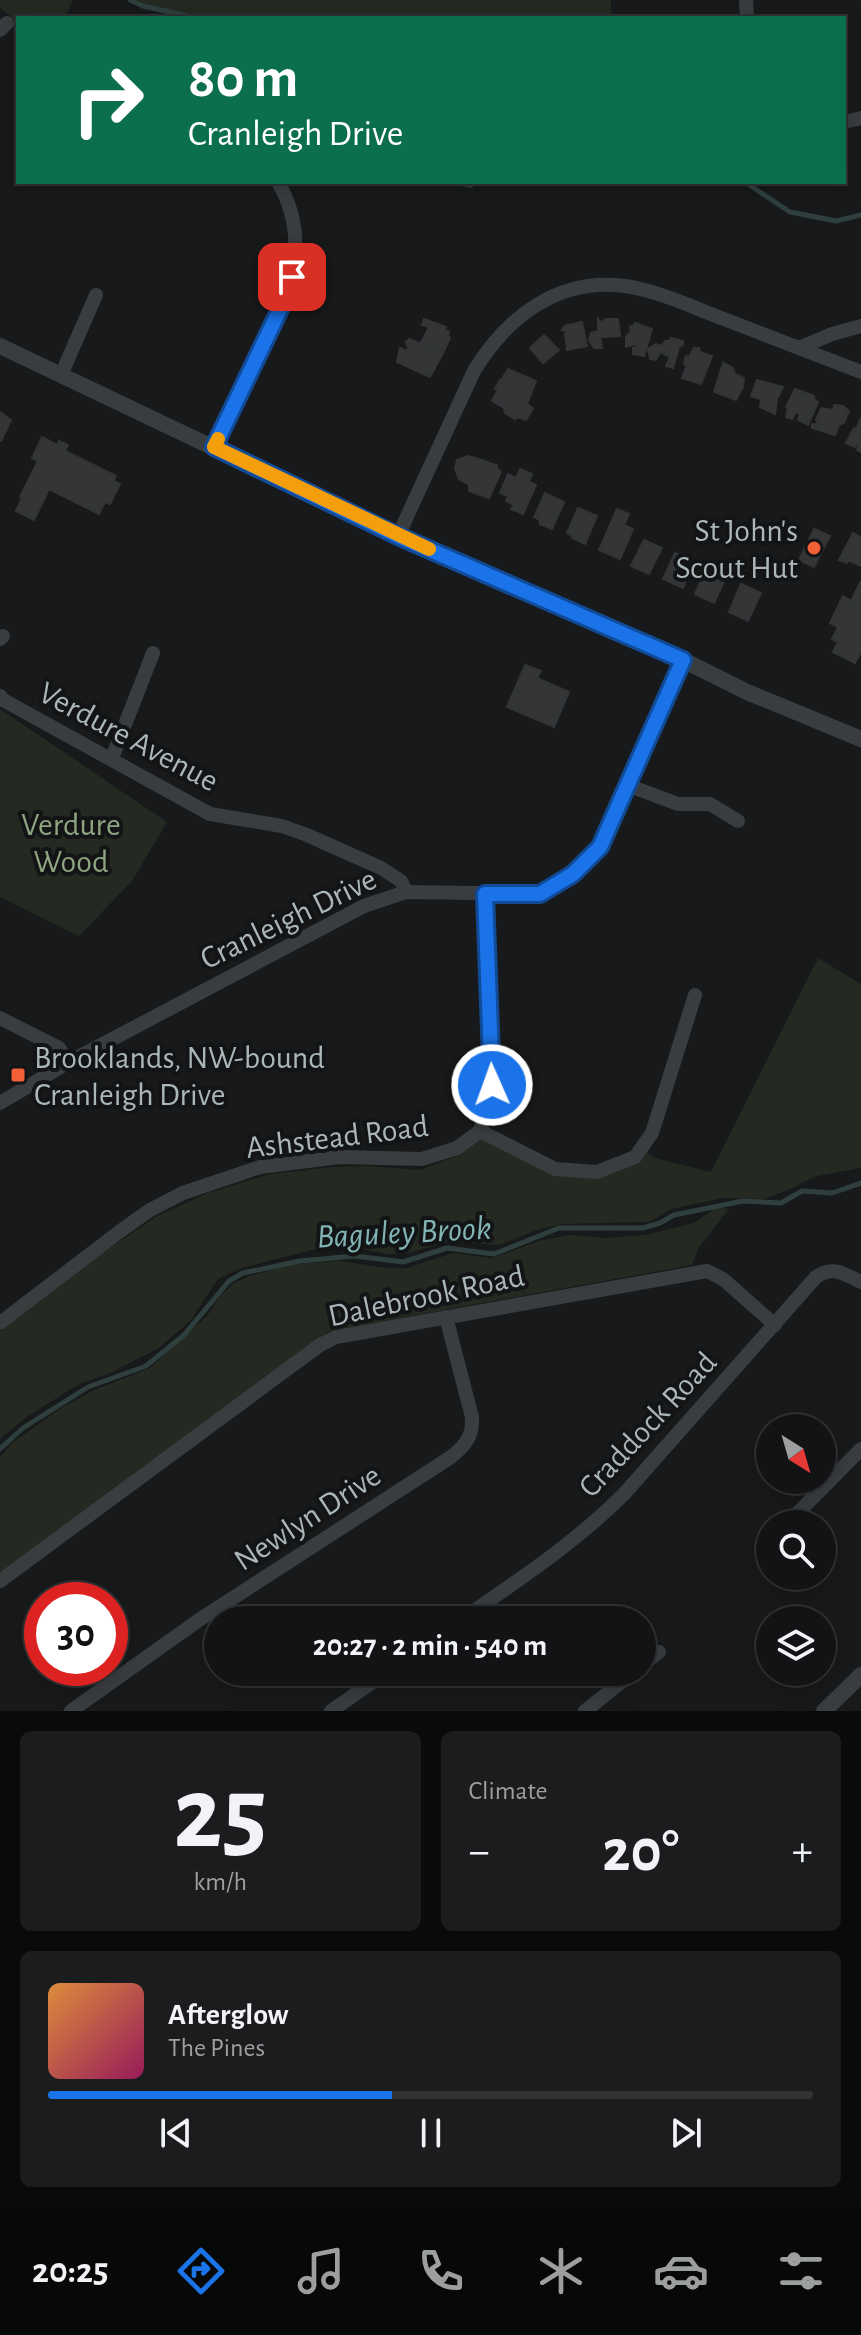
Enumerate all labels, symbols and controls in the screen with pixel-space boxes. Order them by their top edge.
icon: right [56,48,160,152]
text: 80 m [188,51,298,107]
text: Cranleigh Drive [188,116,403,152]
pin [258,243,326,311]
icon: arrive [270,255,314,299]
place label: St John's Scout Hut [676,515,798,584]
marker: St John's Scout Hut [805,539,823,557]
street label: Verdure Avenue [34,676,223,797]
park label: Verdure Wood [21,809,121,878]
street label: Cranleigh Drive [195,863,381,975]
place label: Brooklands, NW-bound Cranleigh Drive [34,1042,325,1111]
position arrow [450,1043,534,1127]
marker: Brooklands, NW-bound Cranleigh Drive [9,1066,27,1084]
street label: Ashstead Road [244,1110,430,1164]
water label: Baguley Brook [316,1211,492,1255]
street label: Dalebrook Road [325,1260,527,1332]
street label: Craddock Road [573,1346,723,1503]
north arrow [756,1414,836,1494]
map controls [756,1414,836,1686]
street label: Newlyn Drive [229,1459,386,1577]
button: search [756,1510,836,1590]
speed limit sign: 30 [24,1582,128,1686]
button: layers [756,1606,836,1686]
text: 20:27 · 2 min · 540 m [313,1631,547,1661]
text: 25 [173,1763,267,1867]
text: Climate [469,1778,547,1804]
text: 20° [602,1822,679,1882]
text: − [469,1830,490,1874]
text: + [792,1830,813,1874]
text: km/h [193,1869,247,1895]
text: Afterglow [168,2000,289,2030]
text: The Pines [168,2035,265,2061]
icon: previous [154,2111,198,2155]
icon: pause [409,2111,453,2155]
icon: next [664,2111,708,2155]
icon: directions [173,2243,229,2299]
icon: music [293,2243,349,2299]
icon: phone [413,2243,469,2299]
icon: climate [533,2243,589,2299]
icon: car [653,2243,709,2299]
icon: filters [773,2243,829,2299]
text: 20:25 [32,2253,109,2289]

